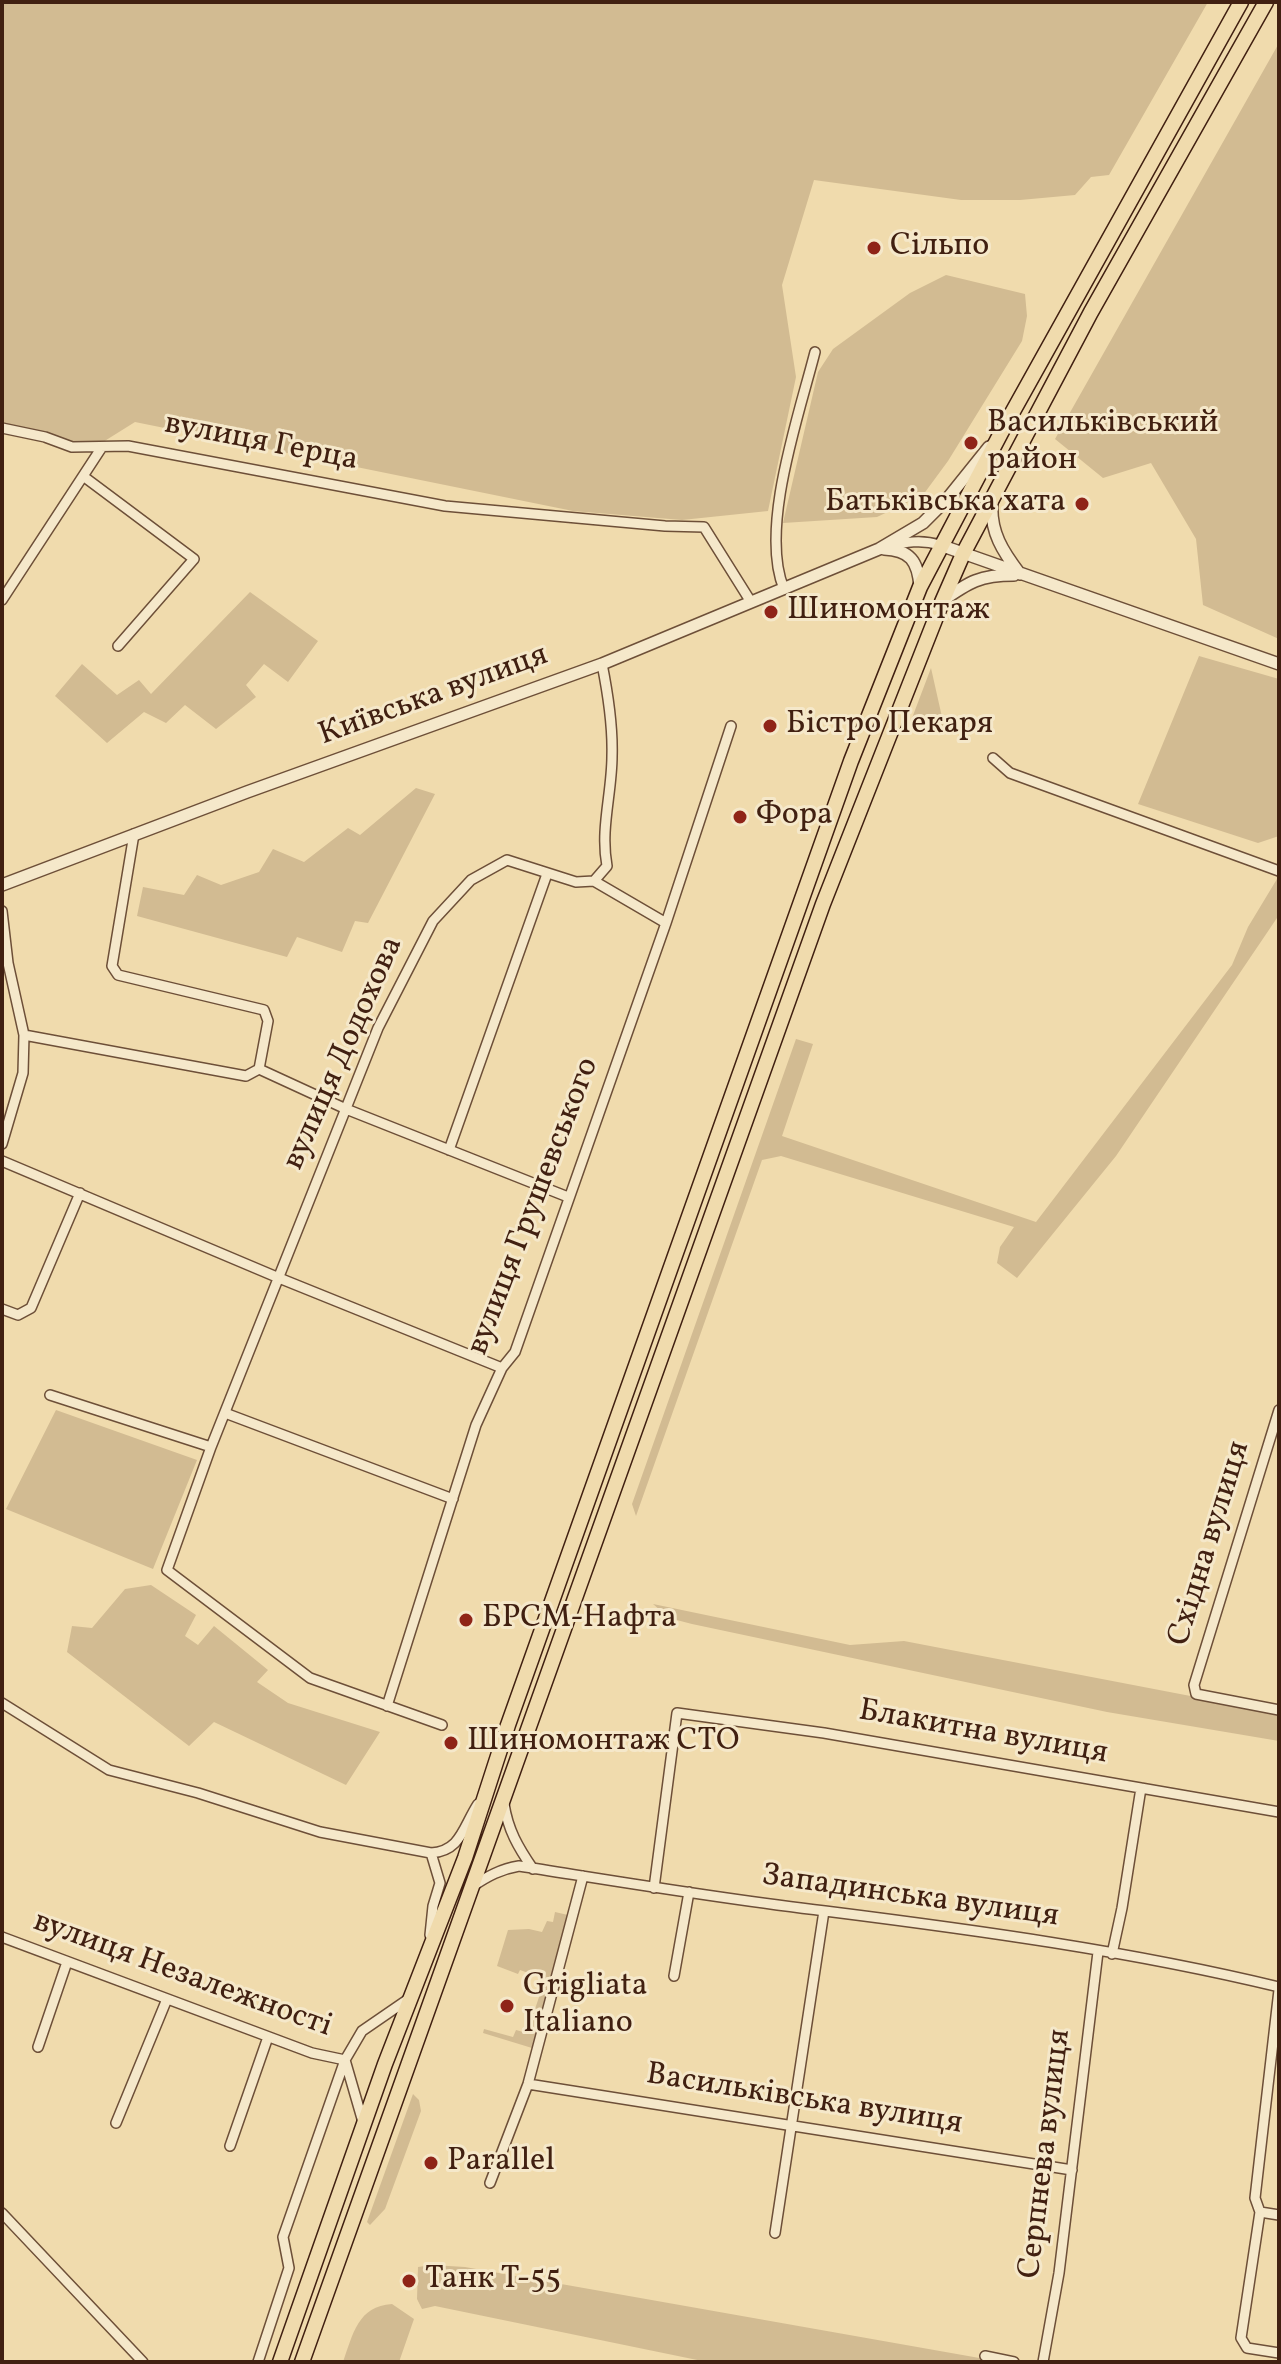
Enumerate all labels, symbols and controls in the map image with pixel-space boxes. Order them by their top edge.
place label: Сільпо [890,229,989,267]
marker: Сільпо [865,239,883,257]
street label: вулиця Герца [161,406,361,482]
place label: Васильківський район [987,406,1218,481]
marker: Васильківський район [962,434,980,452]
place label: Батьківська хата [825,485,1066,523]
marker: Батьківська хата [1073,495,1091,513]
place label: Шиномонтаж [787,593,990,631]
marker: Шиномонтаж [762,603,780,621]
street label: Київська вулиця [314,638,554,756]
place label: Бістро Пекаря [786,707,993,745]
marker: Бістро Пекаря [761,717,779,735]
place label: Фора [756,798,833,836]
marker: Фора [731,808,749,826]
street label: вулиця Додохова [276,931,414,1177]
street label: вулиця Грушевського [461,1053,609,1361]
street label: Східна вулиця [1162,1437,1260,1651]
place label: БРСМ-Нафта [482,1601,677,1639]
marker: БРСМ-Нафта [457,1611,475,1629]
street label: Блакитна вулиця [856,1693,1110,1775]
place label: Шиномонтаж СТО [467,1724,739,1762]
marker: Шиномонтаж СТО [442,1734,460,1752]
street label: Западинська вулиця [759,1858,1061,1938]
street label: вулиця Незалежності [27,1904,337,2048]
place label: Grigliata Italiano [523,1969,648,2044]
marker: Grigliata Italiano [498,1997,516,2015]
street label: Серпнева вулиця [1013,2027,1081,2281]
street label: Васильківська вулиця [643,2057,965,2145]
place label: Parallel [447,2144,555,2182]
marker: Parallel [422,2154,440,2172]
place label: Танк Т-55 [425,2262,561,2300]
marker: Танк Т-55 [400,2272,418,2290]

